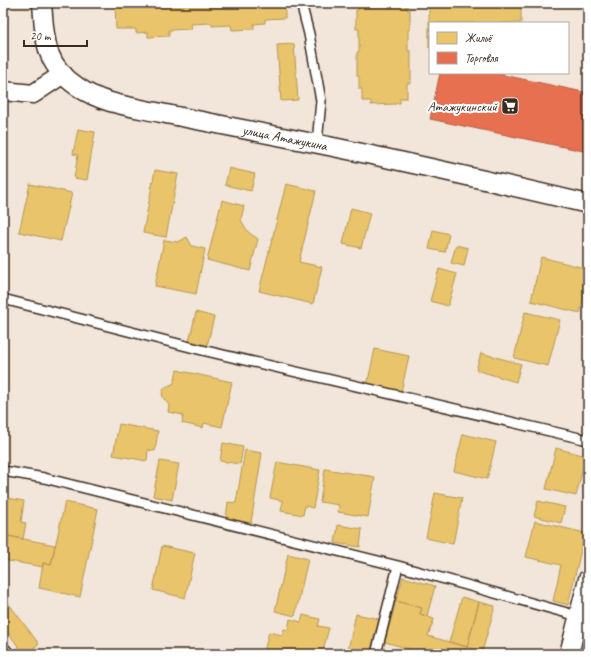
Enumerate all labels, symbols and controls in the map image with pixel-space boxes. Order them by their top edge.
scale bar [24,22,87,48]
legend [429,22,569,74]
text: 20 m [30,28,52,44]
text: Жильё [465,30,493,46]
text: Торговля [465,50,498,66]
supermarket icon: Атажукинский [500,96,520,116]
place label: Атажукинский [427,98,498,115]
street label: улица Атажукина [240,121,330,154]

